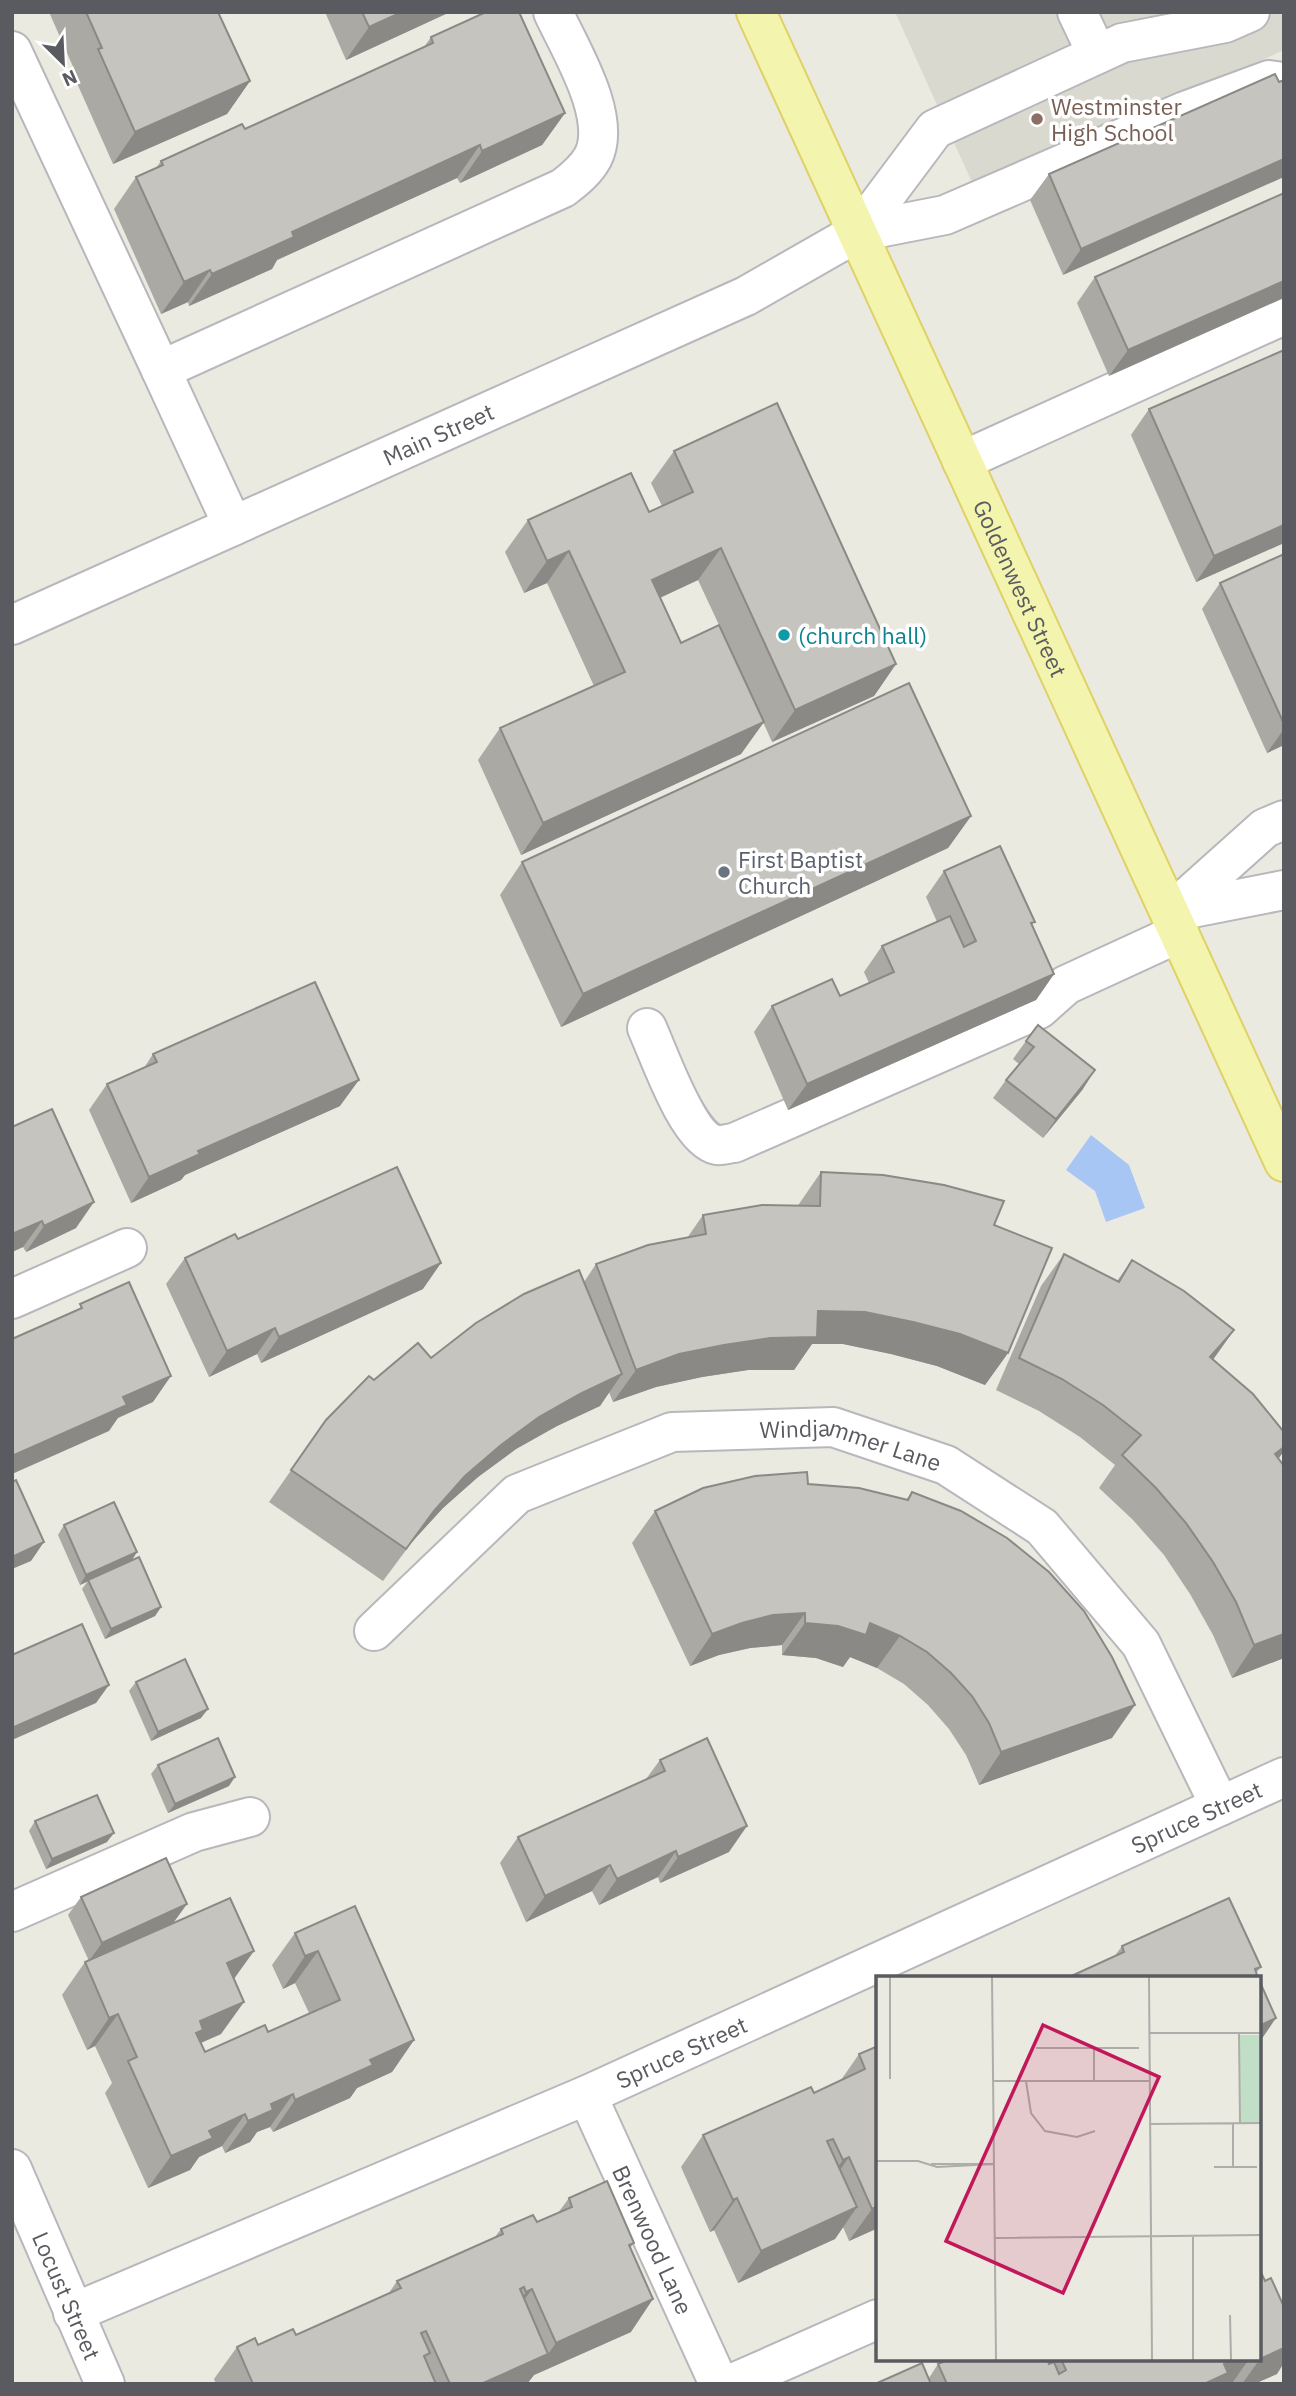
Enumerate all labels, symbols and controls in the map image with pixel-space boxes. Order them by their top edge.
north arrow [28,28,98,98]
text: N [59,65,81,92]
place label: Westminster High School [1051,91,1182,147]
marker: Westminster High School [1029,111,1045,127]
street label: Main Street [378,396,498,472]
street label: Goldenwest Street [967,495,1074,682]
place label: (church hall) [798,620,927,650]
marker: (church hall) [776,627,792,643]
place label: First Baptist Church [738,844,863,900]
marker: First Baptist Church [716,864,732,880]
street label: Windjammer Lane [759,1412,945,1477]
street label: Spruce Street [1126,1774,1267,1860]
inset map [876,1976,1261,2361]
street label: Spruce Street [611,2009,752,2095]
street label: Brenwood Lane [606,2160,700,2319]
street label: Locust Street [26,2227,108,2364]

